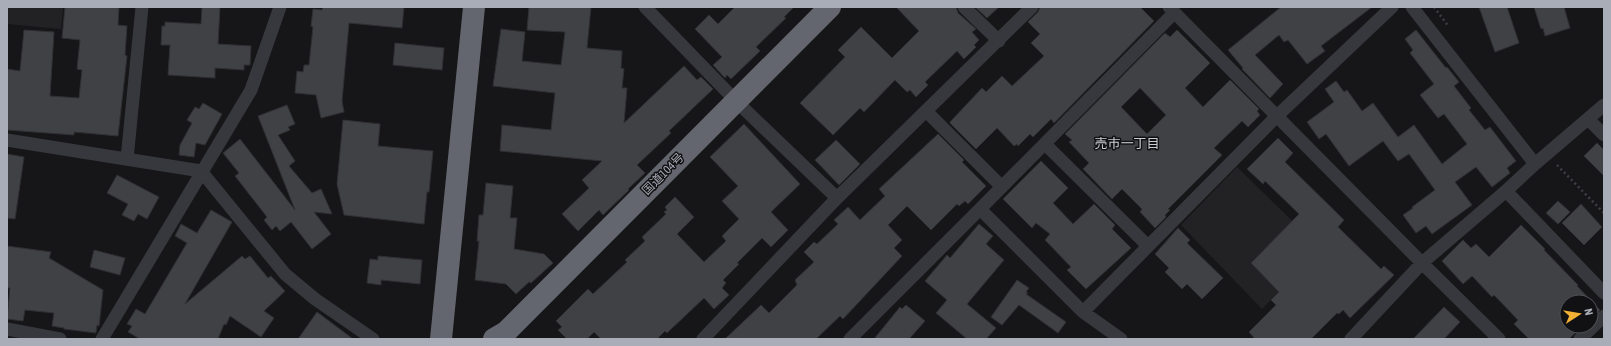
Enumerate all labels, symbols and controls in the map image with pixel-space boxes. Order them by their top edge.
district label: 売市一丁目 [1094,136,1160,151]
street label: 国道104号 [639,150,687,198]
north arrow [1559,294,1599,334]
text: N [1582,307,1595,316]

